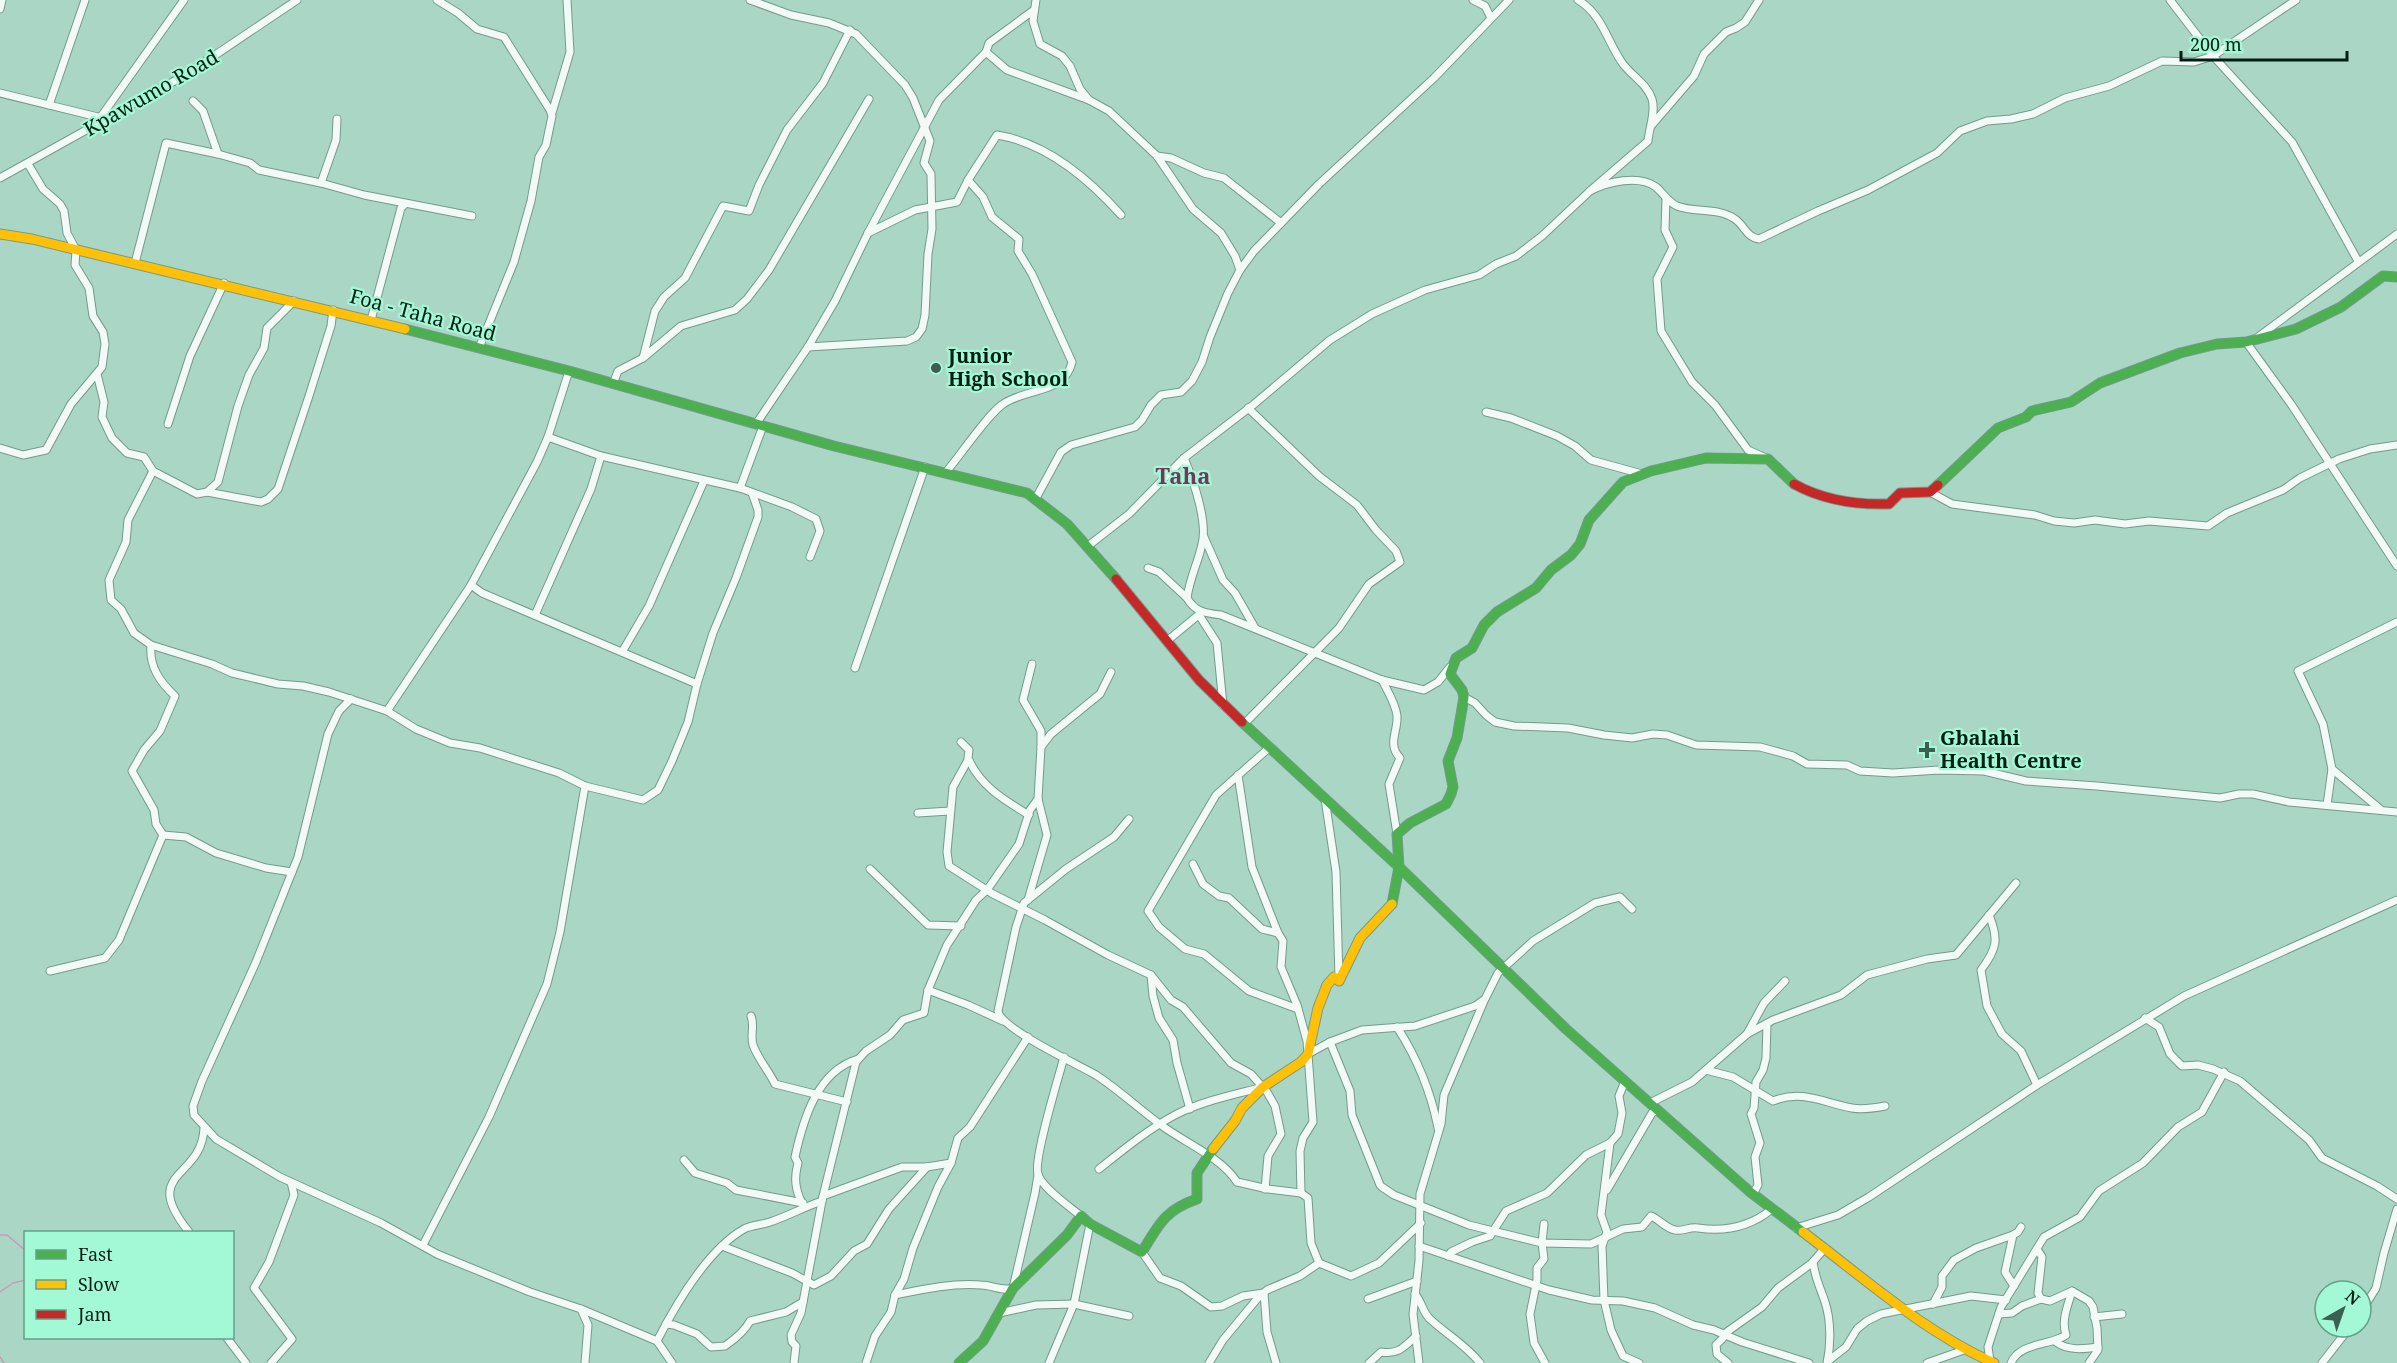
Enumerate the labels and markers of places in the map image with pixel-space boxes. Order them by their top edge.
place label: Junior High School [947,342,1068,392]
marker: Junior High School [929,361,943,375]
place label: Gbalahi Health Centre [1940,724,2082,774]
marker: Gbalahi Health Centre [1918,741,1936,759]

